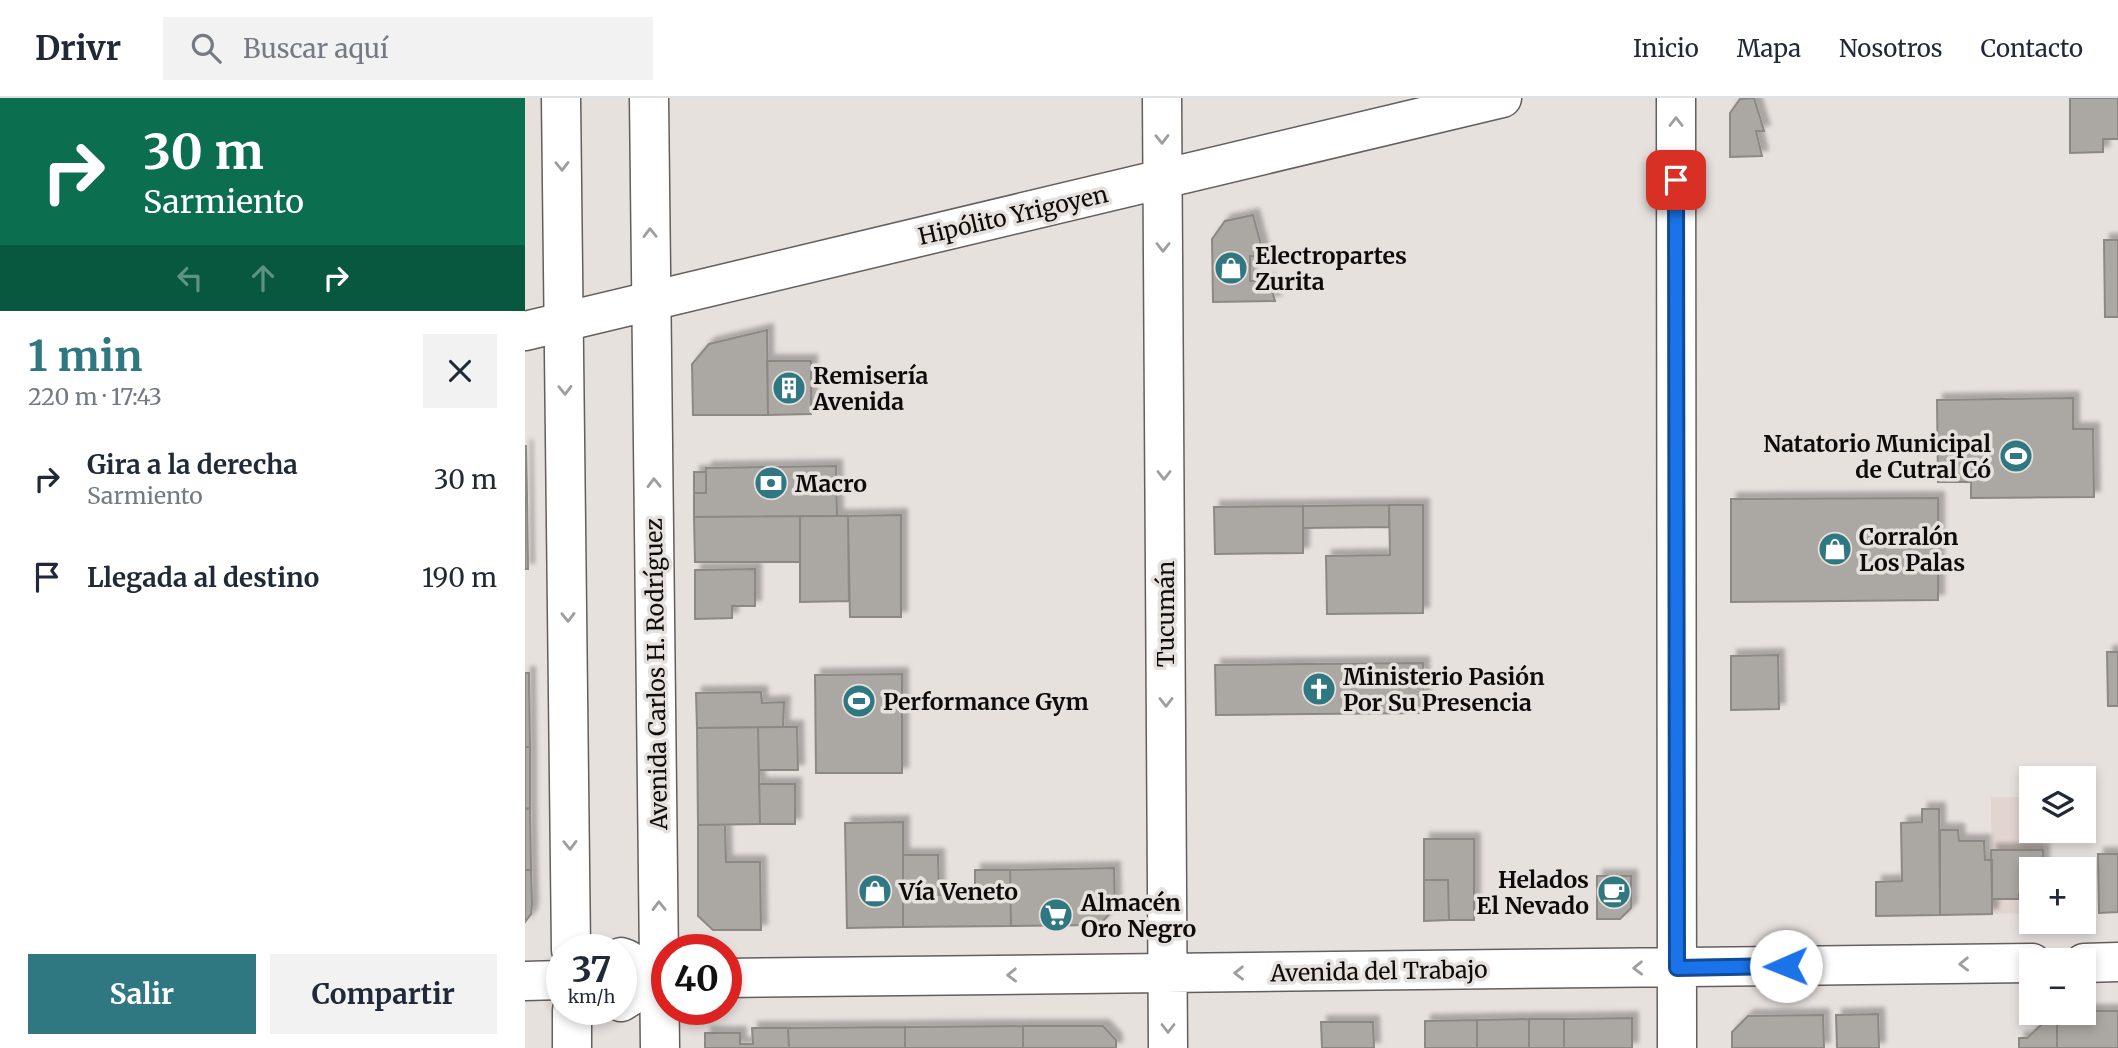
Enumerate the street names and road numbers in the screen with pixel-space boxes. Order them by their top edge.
street label: Hipólito Yrigoyen [915,179,1111,251]
street label: Avenida Carlos H. Rodríguez [639,518,673,831]
street label: Tucumán [1151,561,1180,667]
street label: Avenida del Trabajo [1269,955,1488,987]

